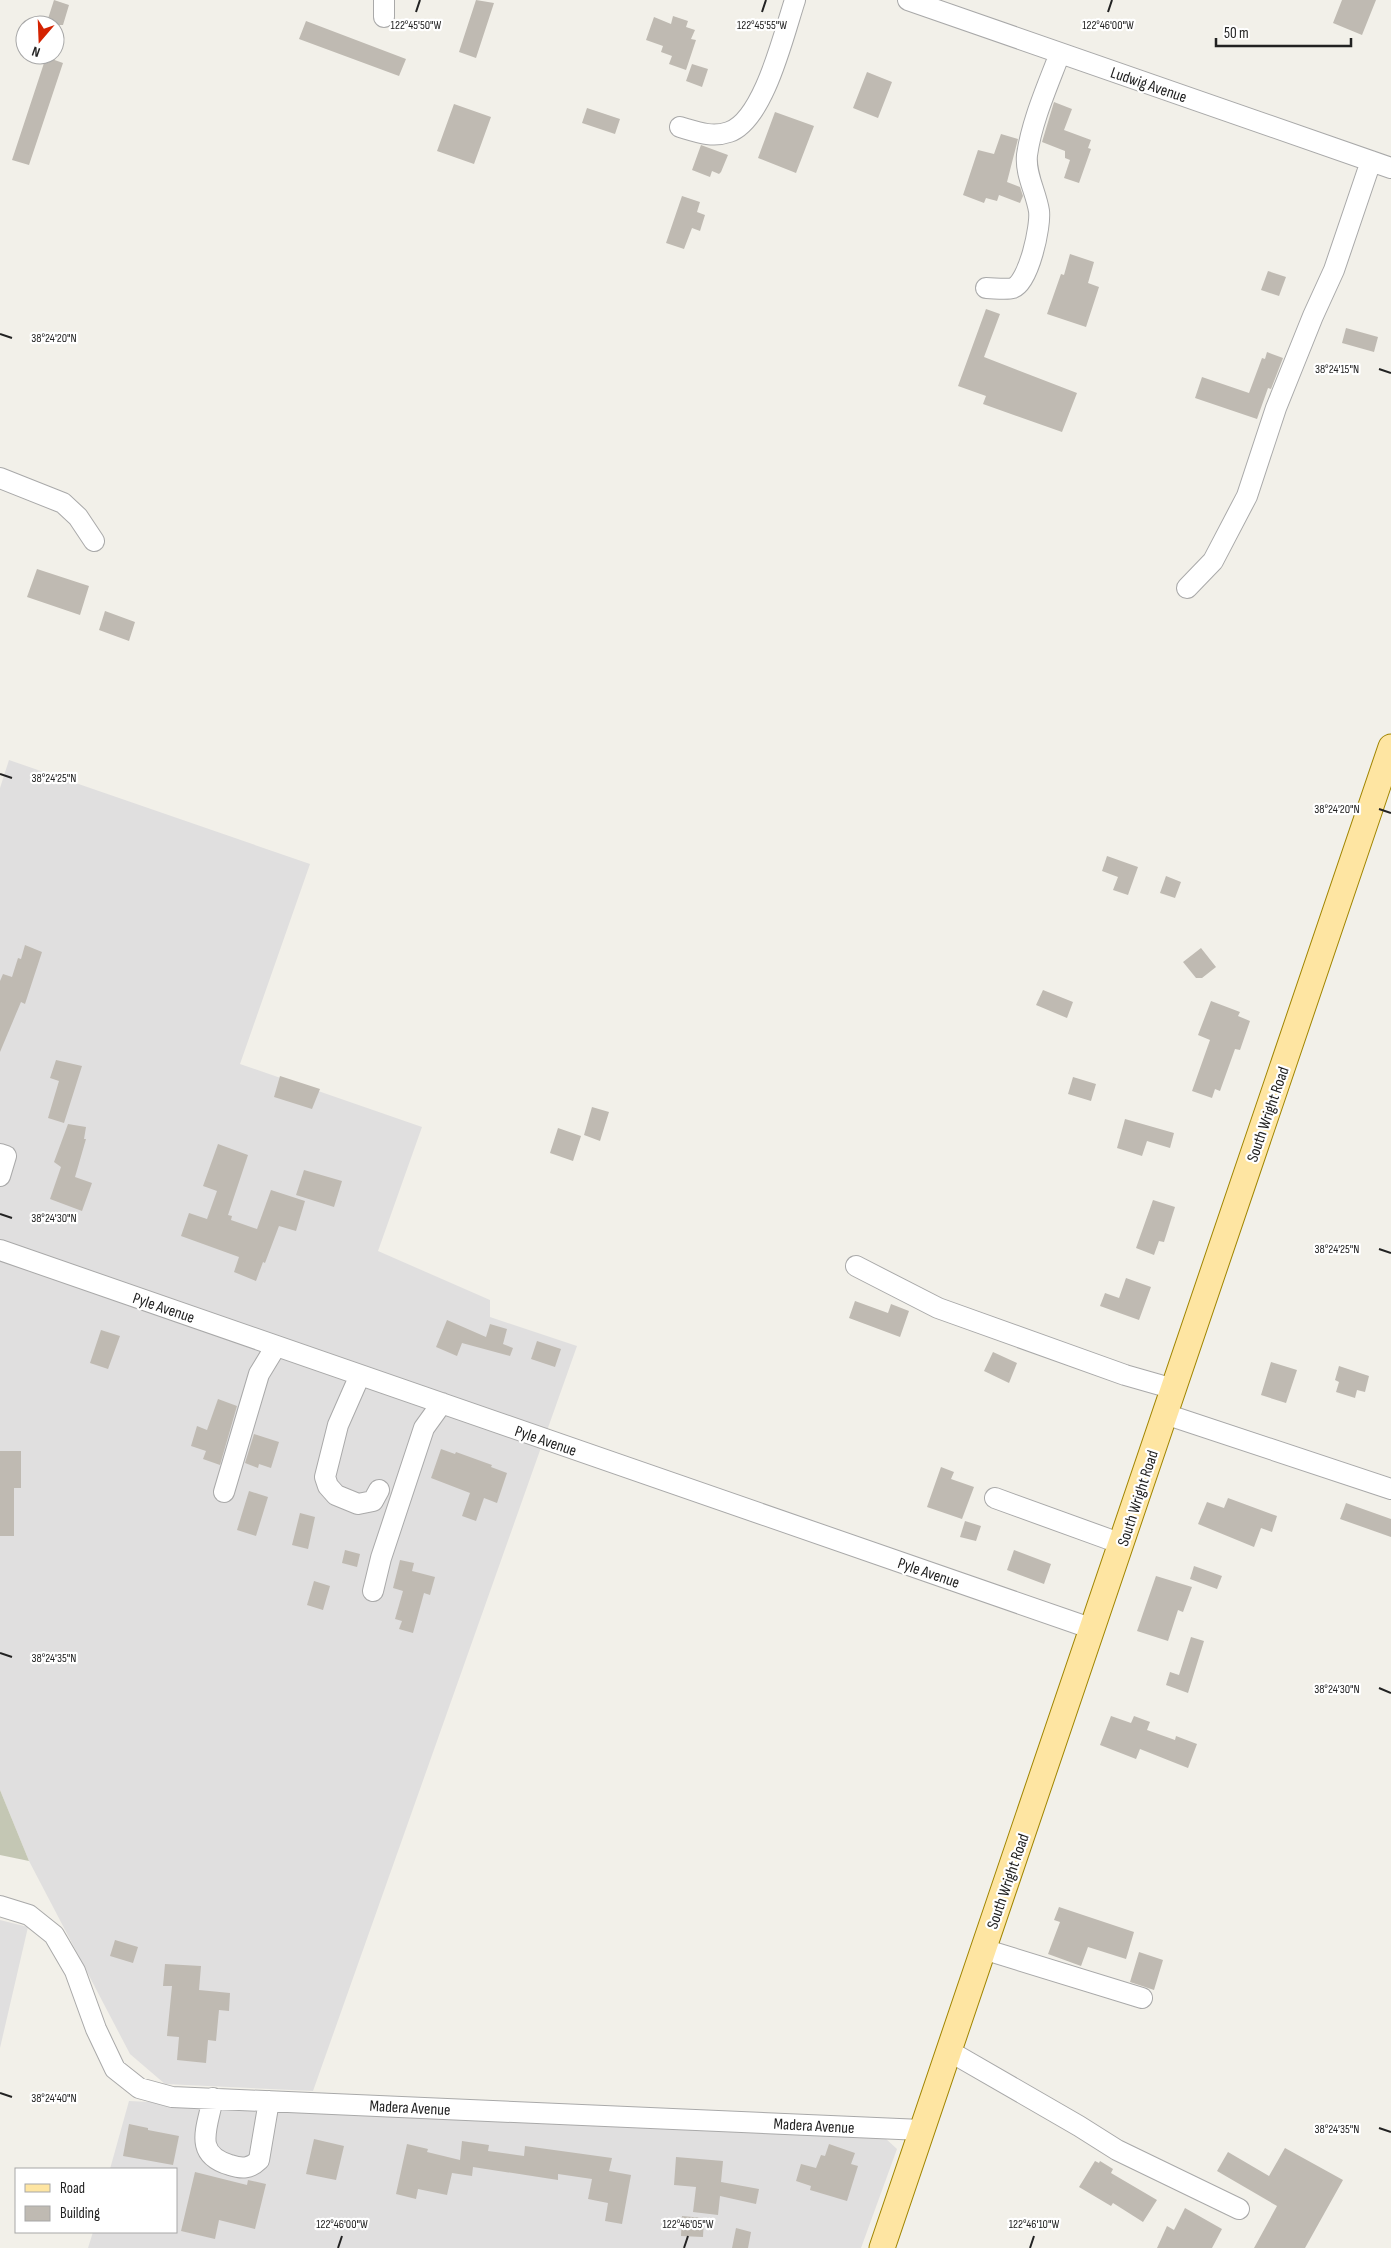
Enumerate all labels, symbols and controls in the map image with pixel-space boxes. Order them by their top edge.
north arrow [15,15,65,65]
scale bar [1216,15,1351,47]
text: 122°45'50"W [391,18,442,33]
text: 122°45'55"W [737,18,787,33]
text: 122°46'00"W [1082,18,1134,33]
text: 50 m [1224,24,1249,43]
text: N [30,43,42,61]
street label: Ludwig Avenue [1108,64,1189,107]
text: 38°24'20"N [31,331,77,346]
text: 38°24'15"N [1315,362,1359,377]
text: 38°24'25"N [32,771,76,786]
text: 38°24'20"N [1314,802,1360,817]
street label: South Wright Road [1243,1064,1294,1165]
text: 38°24'30"N [31,1211,77,1226]
text: 38°24'25"N [1315,1242,1359,1257]
street label: Pyle Avenue [130,1289,197,1328]
street label: Pyle Avenue [512,1422,579,1461]
street label: South Wright Road [1114,1448,1163,1549]
street label: Pyle Avenue [895,1554,962,1593]
text: 38°24'35"N [32,1651,76,1666]
text: 38°24'30"N [1314,1682,1360,1697]
street label: South Wright Road [983,1831,1034,1932]
text: 38°24'40"N [31,2091,77,2106]
street label: Madera Avenue [369,2097,451,2120]
street label: Madera Avenue [773,2115,855,2138]
text: 38°24'35"N [1315,2122,1359,2137]
legend [15,2168,178,2233]
text: Road [60,2179,85,2198]
text: Building [60,2204,100,2223]
text: 122°46'00"W [316,2217,368,2232]
text: 122°46'05"W [662,2217,714,2232]
text: 122°46'10"W [1009,2217,1059,2232]

